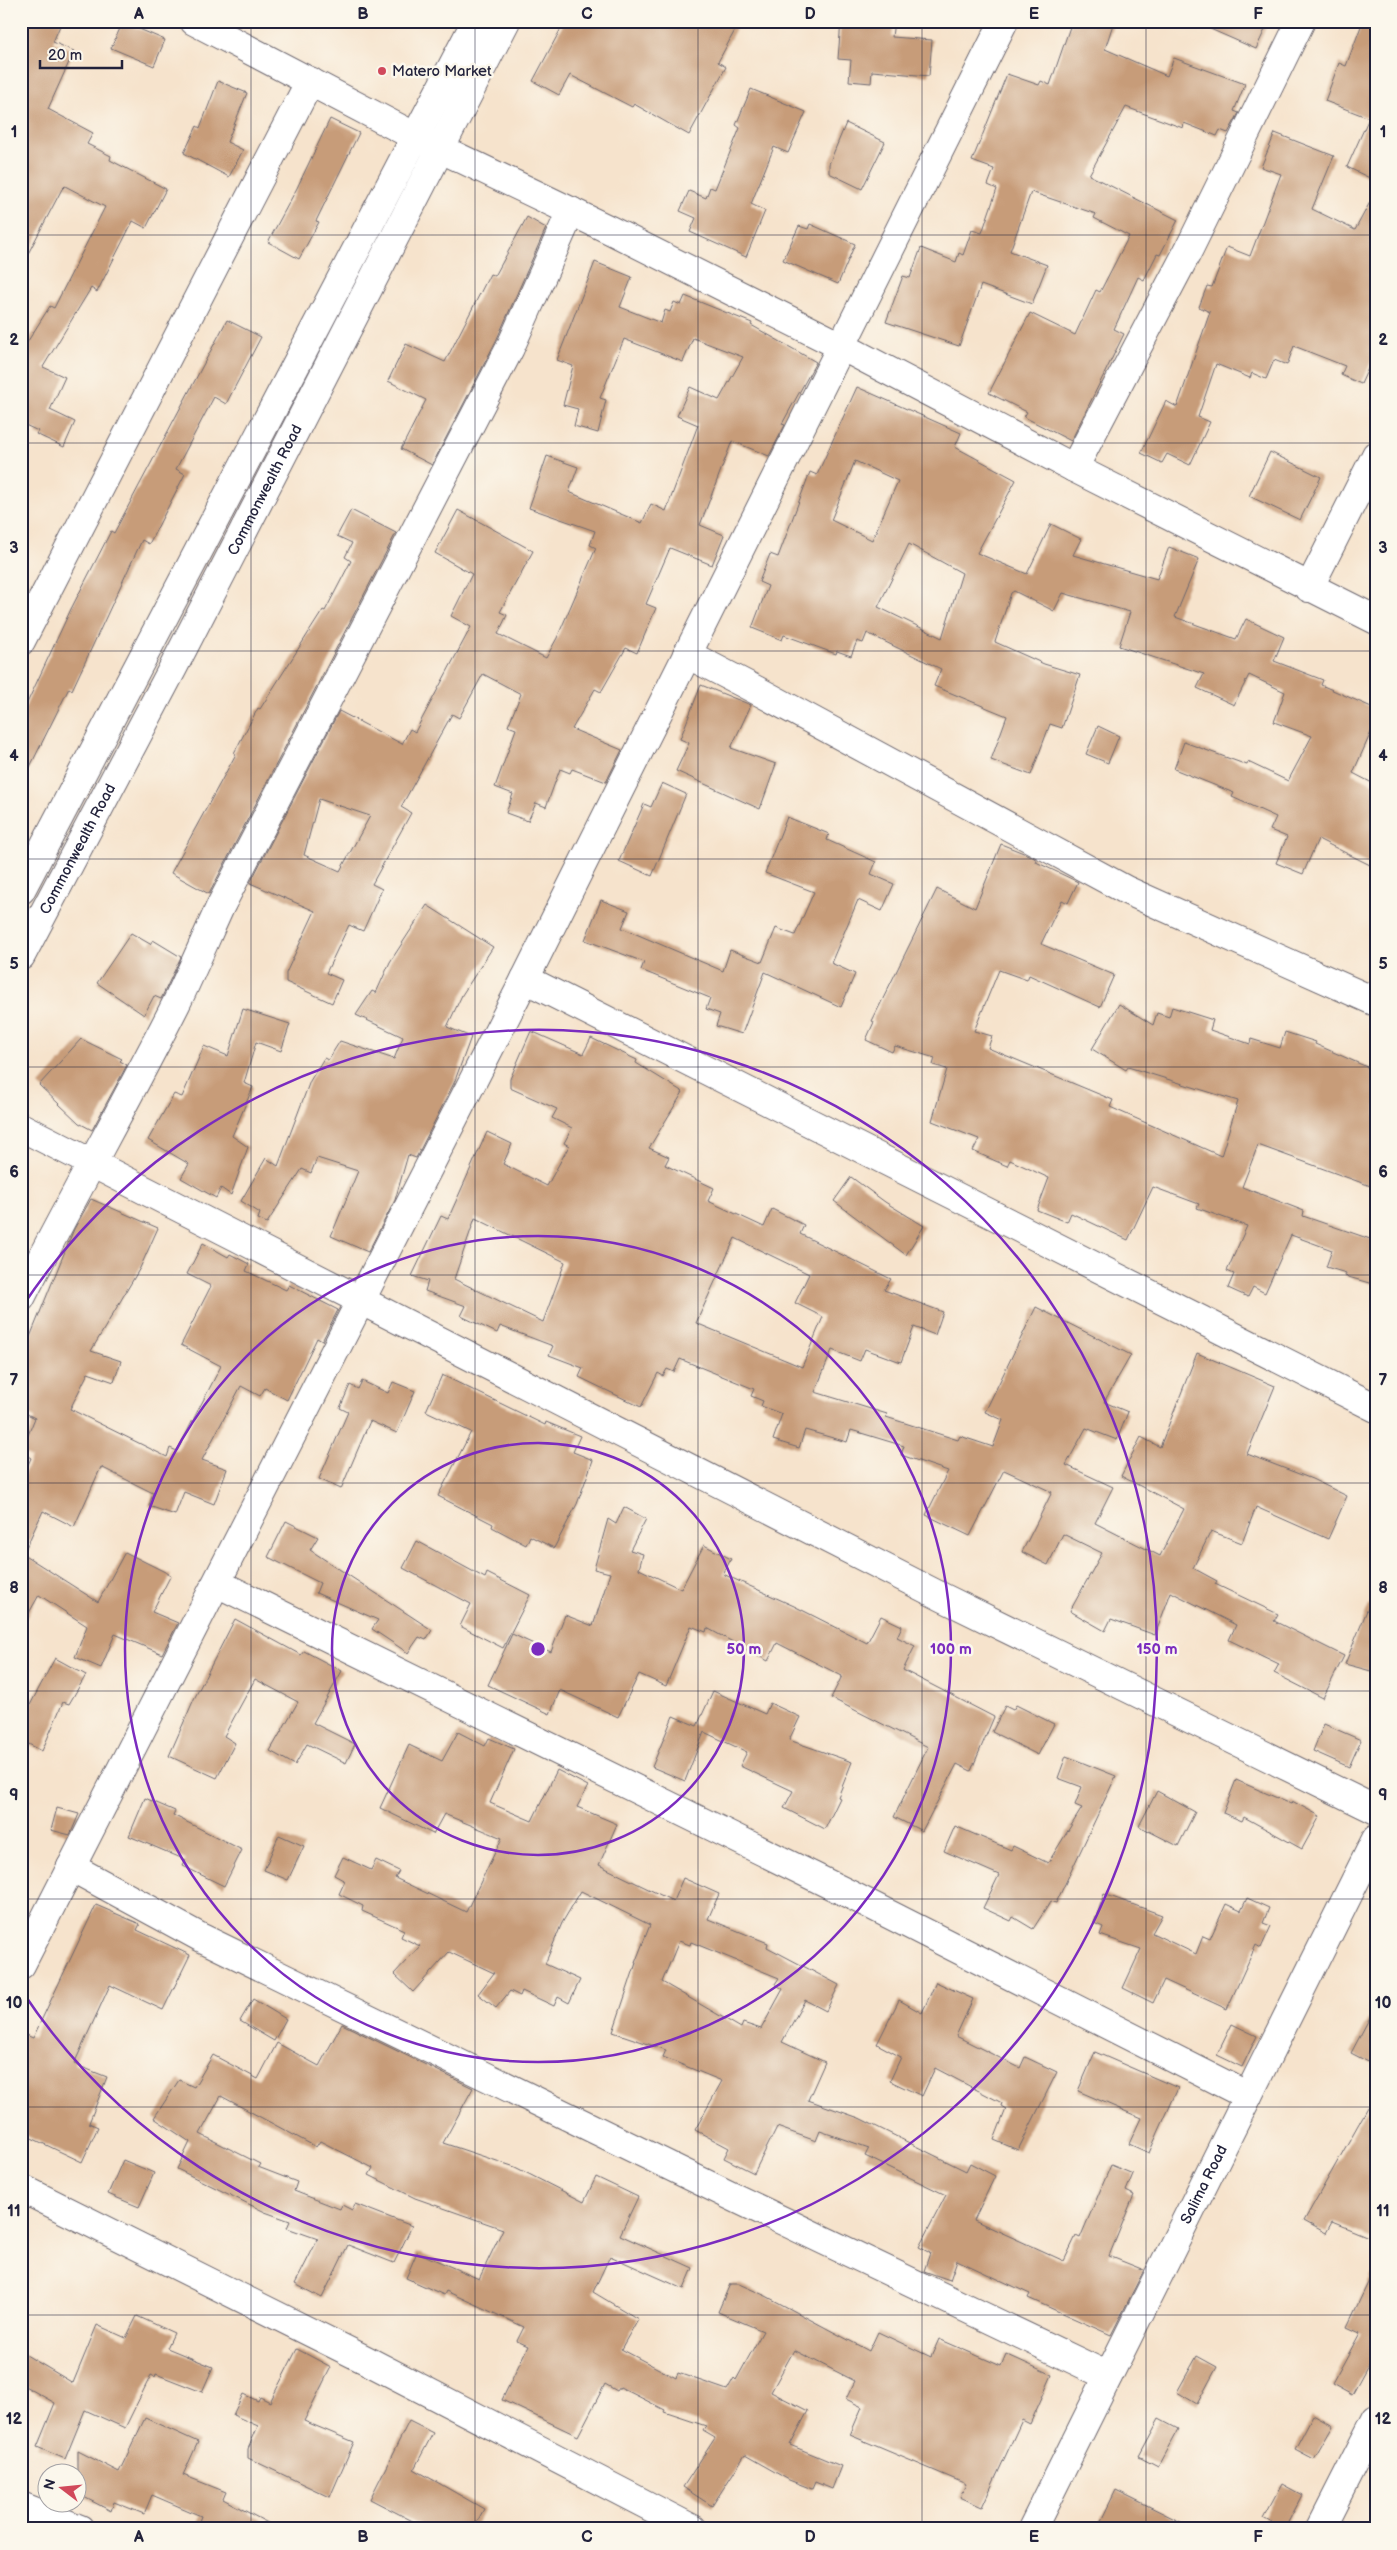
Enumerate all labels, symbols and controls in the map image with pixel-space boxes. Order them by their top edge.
text: A [133,5,144,24]
text: B [357,5,369,24]
text: C [581,5,593,24]
text: D [804,5,816,24]
text: E [1029,5,1039,24]
text: F [1253,5,1263,24]
scale bar [40,38,122,70]
text: 20 m [48,46,82,65]
place label: Matero Market [392,62,492,81]
marker: Matero Market [376,65,388,77]
text: 1 [11,123,17,142]
text: 1 [1380,123,1386,142]
text: 2 [9,331,19,350]
text: 2 [1378,331,1388,350]
street label: Commonwealth Road [223,421,306,559]
text: 3 [9,539,19,558]
text: 3 [1378,539,1388,558]
text: 4 [9,747,19,766]
text: 4 [1378,747,1388,766]
street label: Commonwealth Road [35,780,120,917]
text: 5 [9,955,19,974]
text: 5 [1378,955,1388,974]
text: 6 [9,1163,19,1182]
text: 6 [1378,1163,1388,1182]
text: 7 [10,1371,19,1390]
text: 7 [1379,1371,1388,1390]
text: 8 [9,1579,19,1598]
text: 8 [1378,1579,1388,1598]
centre of rings [529,1640,547,1658]
text: 50 m [727,1640,762,1659]
text: 100 m [930,1640,972,1659]
text: 150 m [1136,1640,1178,1659]
text: 9 [9,1786,19,1805]
text: 9 [1378,1786,1388,1805]
text: 10 [6,1994,22,2013]
text: 10 [1375,1994,1391,2013]
street label: Salima Road [1176,2142,1231,2227]
text: 11 [7,2202,21,2221]
text: 11 [1376,2202,1390,2221]
text: 12 [6,2410,23,2429]
text: 12 [1375,2410,1392,2429]
north arrow [38,2462,88,2512]
text: N [40,2477,60,2492]
text: A [133,2528,144,2547]
text: B [357,2528,369,2547]
text: C [581,2528,593,2547]
text: D [804,2528,816,2547]
text: E [1029,2528,1039,2547]
text: F [1253,2528,1263,2547]

